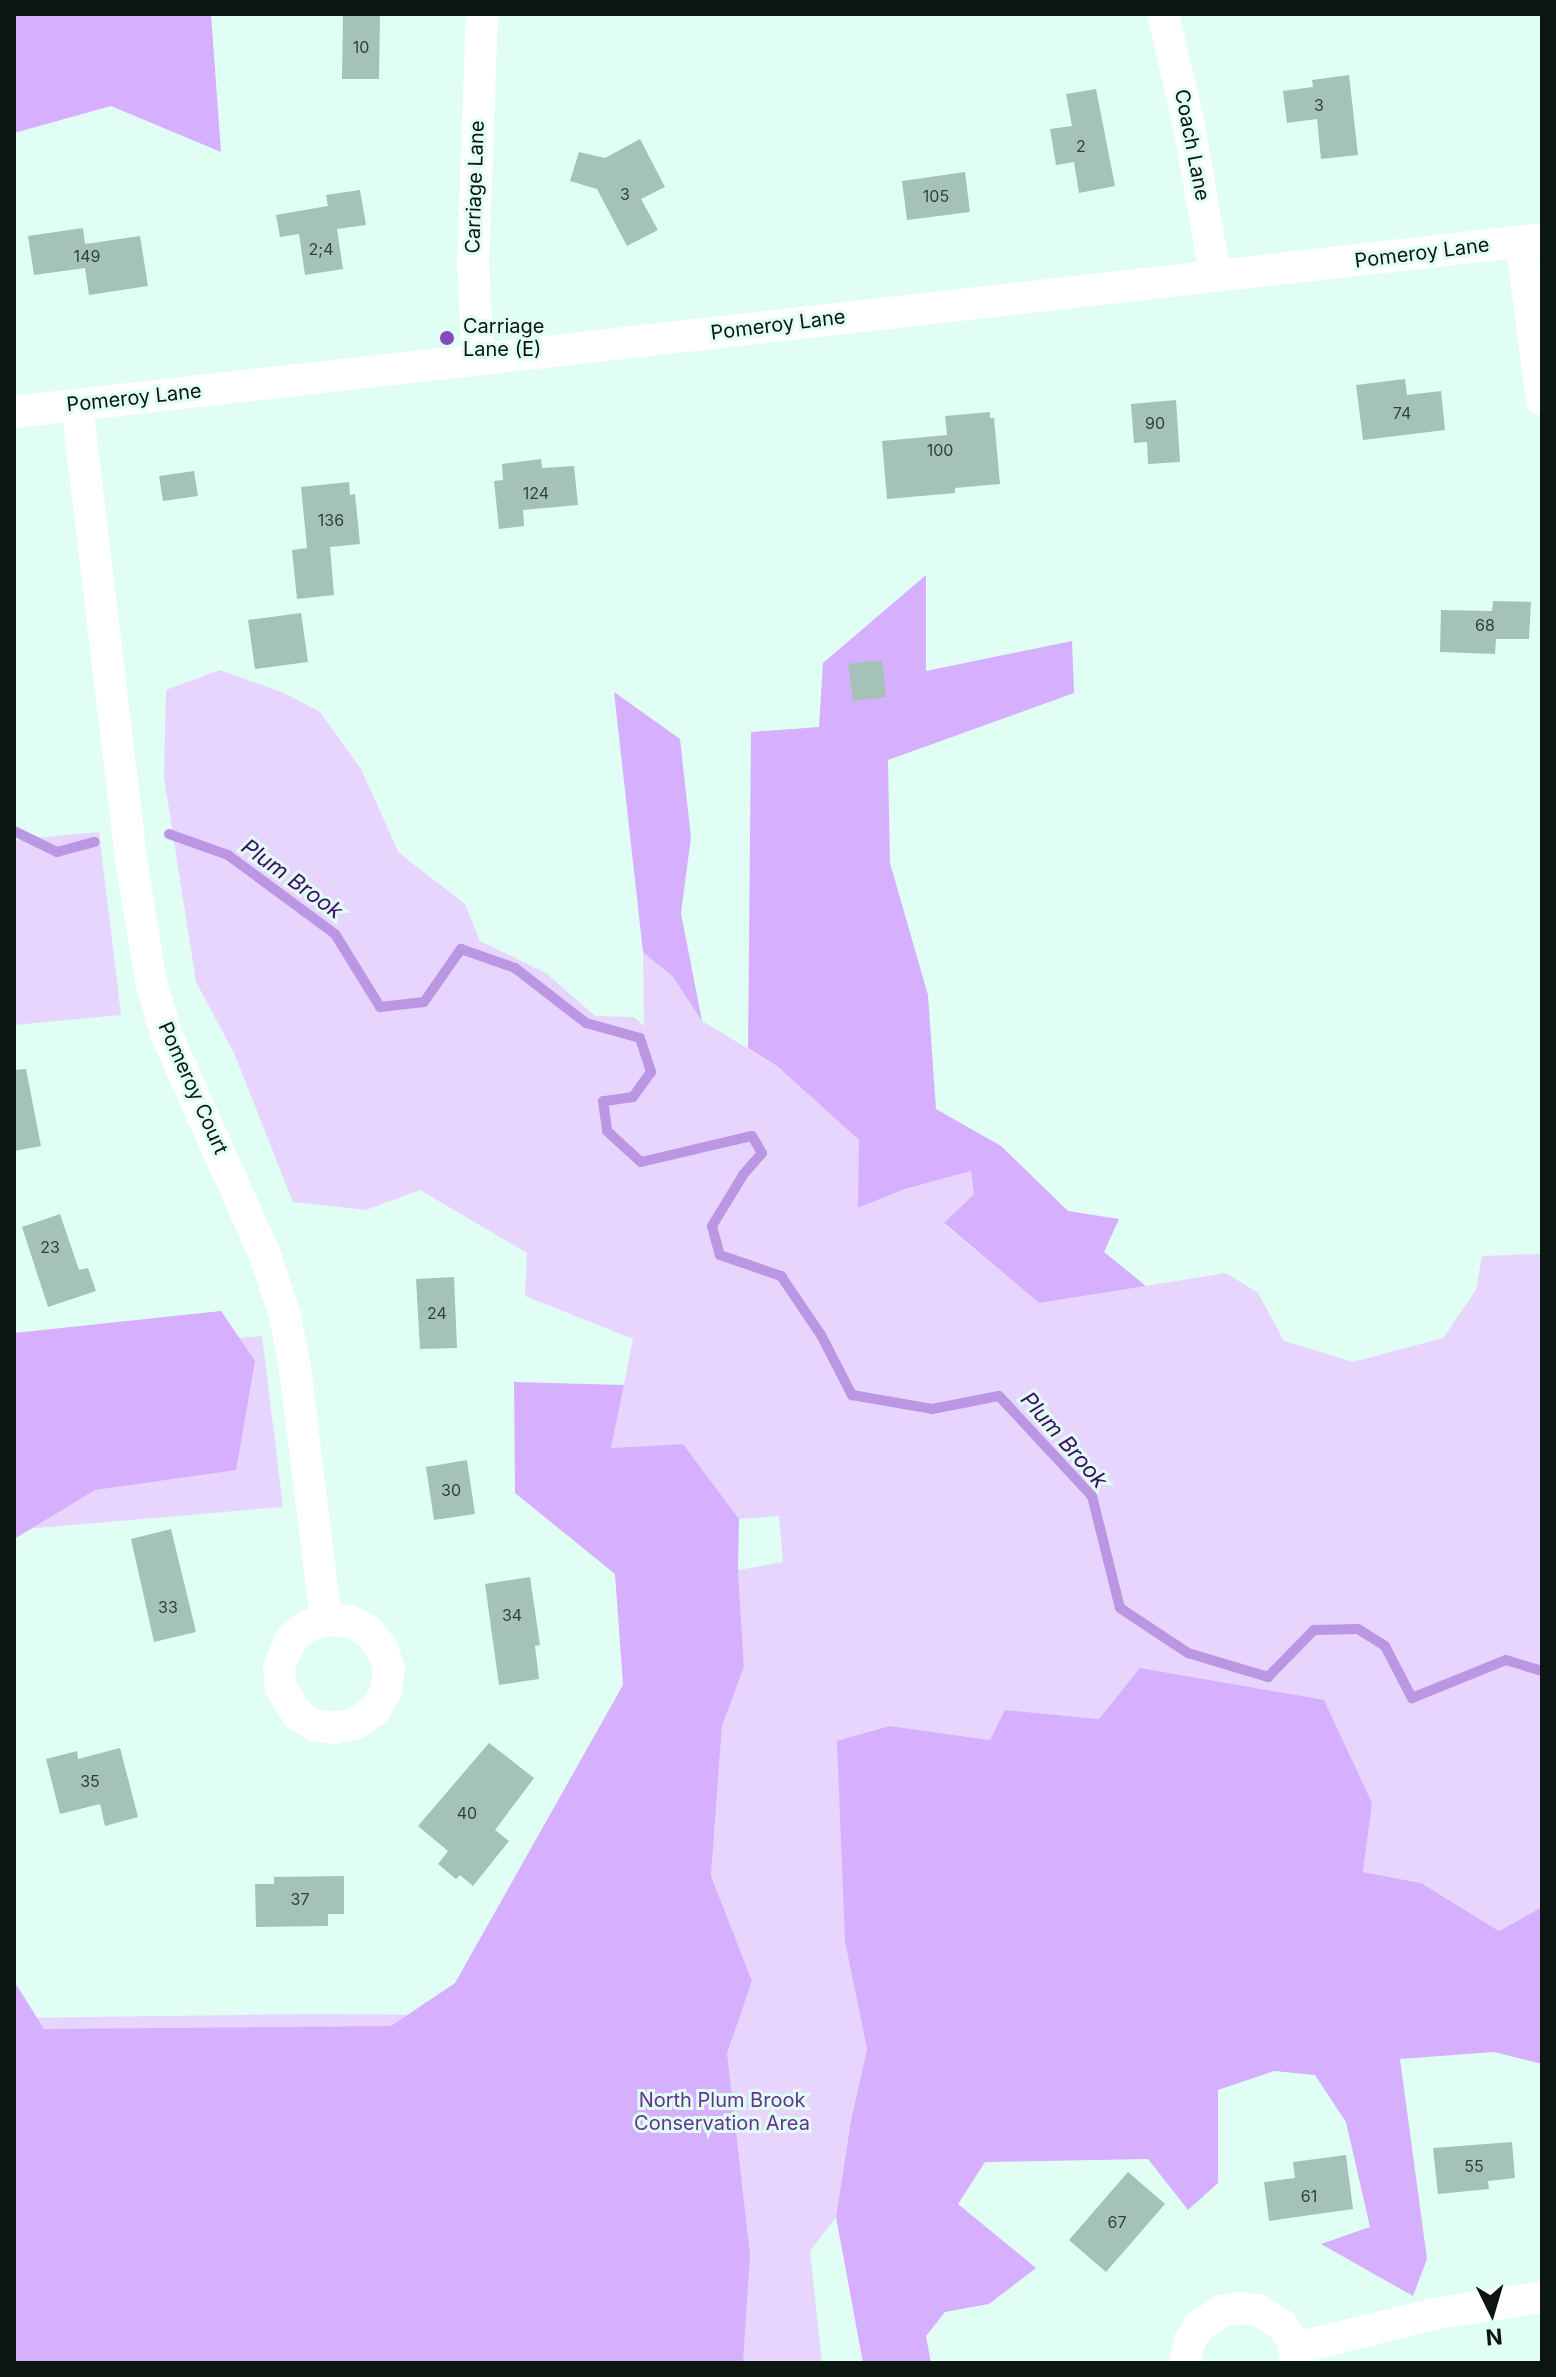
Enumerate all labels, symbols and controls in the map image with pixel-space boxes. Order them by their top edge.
house number: 10 [353,37,369,57]
street label: Coach Lane [1169,87,1215,203]
house number: 3 [1314,95,1324,115]
street label: Carriage Lane [461,120,489,254]
house number: 2 [1076,136,1086,156]
house number: 3 [620,184,630,204]
house number: 105 [923,186,949,206]
street label: Pomeroy Lane [1353,233,1491,273]
house number: 2;4 [309,239,333,259]
house number: 149 [74,246,100,266]
street label: Pomeroy Lane [709,305,847,345]
place label: Carriage Lane (E) [463,314,545,361]
marker: Carriage Lane (E) [438,329,456,347]
street label: Pomeroy Lane [65,379,203,417]
house number: 74 [1393,403,1411,423]
house number: 90 [1145,413,1165,433]
house number: 100 [927,440,953,460]
house number: 124 [523,483,549,503]
house number: 136 [318,510,344,530]
house number: 68 [1475,615,1495,635]
water label: Plum Brook [236,833,348,925]
street label: Pomeroy Court [153,1018,233,1158]
house number: 23 [40,1237,60,1257]
house number: 24 [427,1303,447,1323]
water label: Plum Brook [1015,1387,1113,1493]
house number: 30 [441,1480,461,1500]
house number: 33 [158,1597,178,1617]
house number: 34 [502,1605,522,1625]
house number: 35 [80,1771,100,1791]
house number: 40 [457,1803,477,1823]
house number: 37 [291,1889,309,1909]
park label: North Plum Brook Conservation Area [634,2088,810,2135]
house number: 55 [1464,2156,1484,2176]
house number: 61 [1301,2186,1317,2206]
house number: 67 [1108,2212,1126,2232]
north arrow [1452,2273,1532,2353]
text: N [1485,2323,1504,2351]

